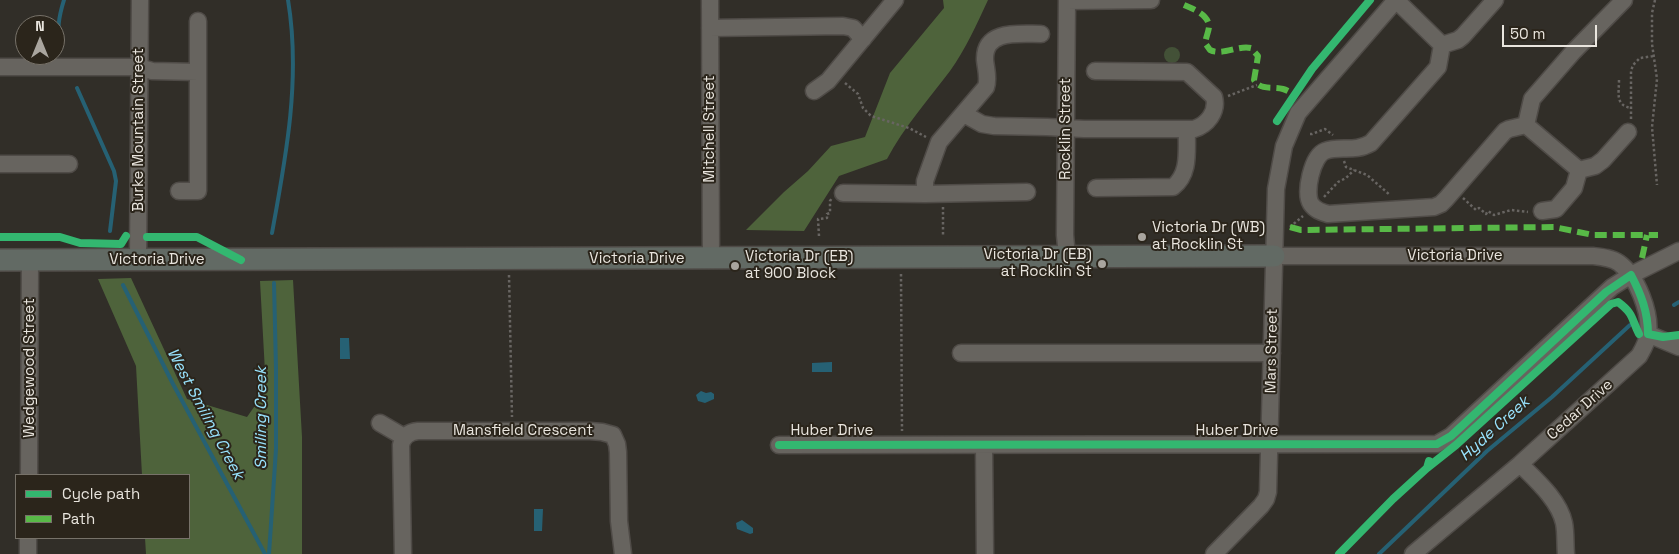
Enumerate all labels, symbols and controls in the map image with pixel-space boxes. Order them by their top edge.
north arrow [15,15,65,65]
scale bar [1504,15,1599,47]
text: N [35,17,45,35]
text: 50 m [1510,24,1545,43]
street label: Burke Mountain Street [130,48,148,212]
street label: Mitchell Street [701,75,719,183]
street label: Rocklin Street [1057,78,1075,180]
place label: Victoria Dr (WB) at Rocklin St [1152,219,1265,254]
marker: Victoria Dr (WB) at Rocklin St [1136,231,1148,243]
place label: Victoria Dr (EB) at Rocklin St [984,246,1092,281]
street label: Victoria Drive [1407,247,1503,265]
place label: Victoria Dr (EB) at 900 Block [745,248,853,283]
street label: Victoria Drive [589,250,685,268]
street label: Victoria Drive [109,251,205,269]
marker: Victoria Dr (EB) at Rocklin St [1096,258,1108,270]
marker: Victoria Dr (EB) at 900 Block [729,260,741,272]
street label: Wedgewood Street [21,298,39,438]
street label: Mars Street [1262,308,1282,394]
water label: West Smiling Creek [162,345,248,483]
water label: Smiling Creek [252,366,272,470]
street label: Cedar Drive [1543,376,1617,444]
water label: Hyde Creek [1456,393,1534,465]
street label: Mansfield Crescent [453,422,593,440]
street label: Huber Drive [790,422,874,440]
street label: Huber Drive [1195,422,1279,440]
legend [15,474,190,539]
text: Cycle path [62,484,140,503]
text: Path [62,509,95,528]

